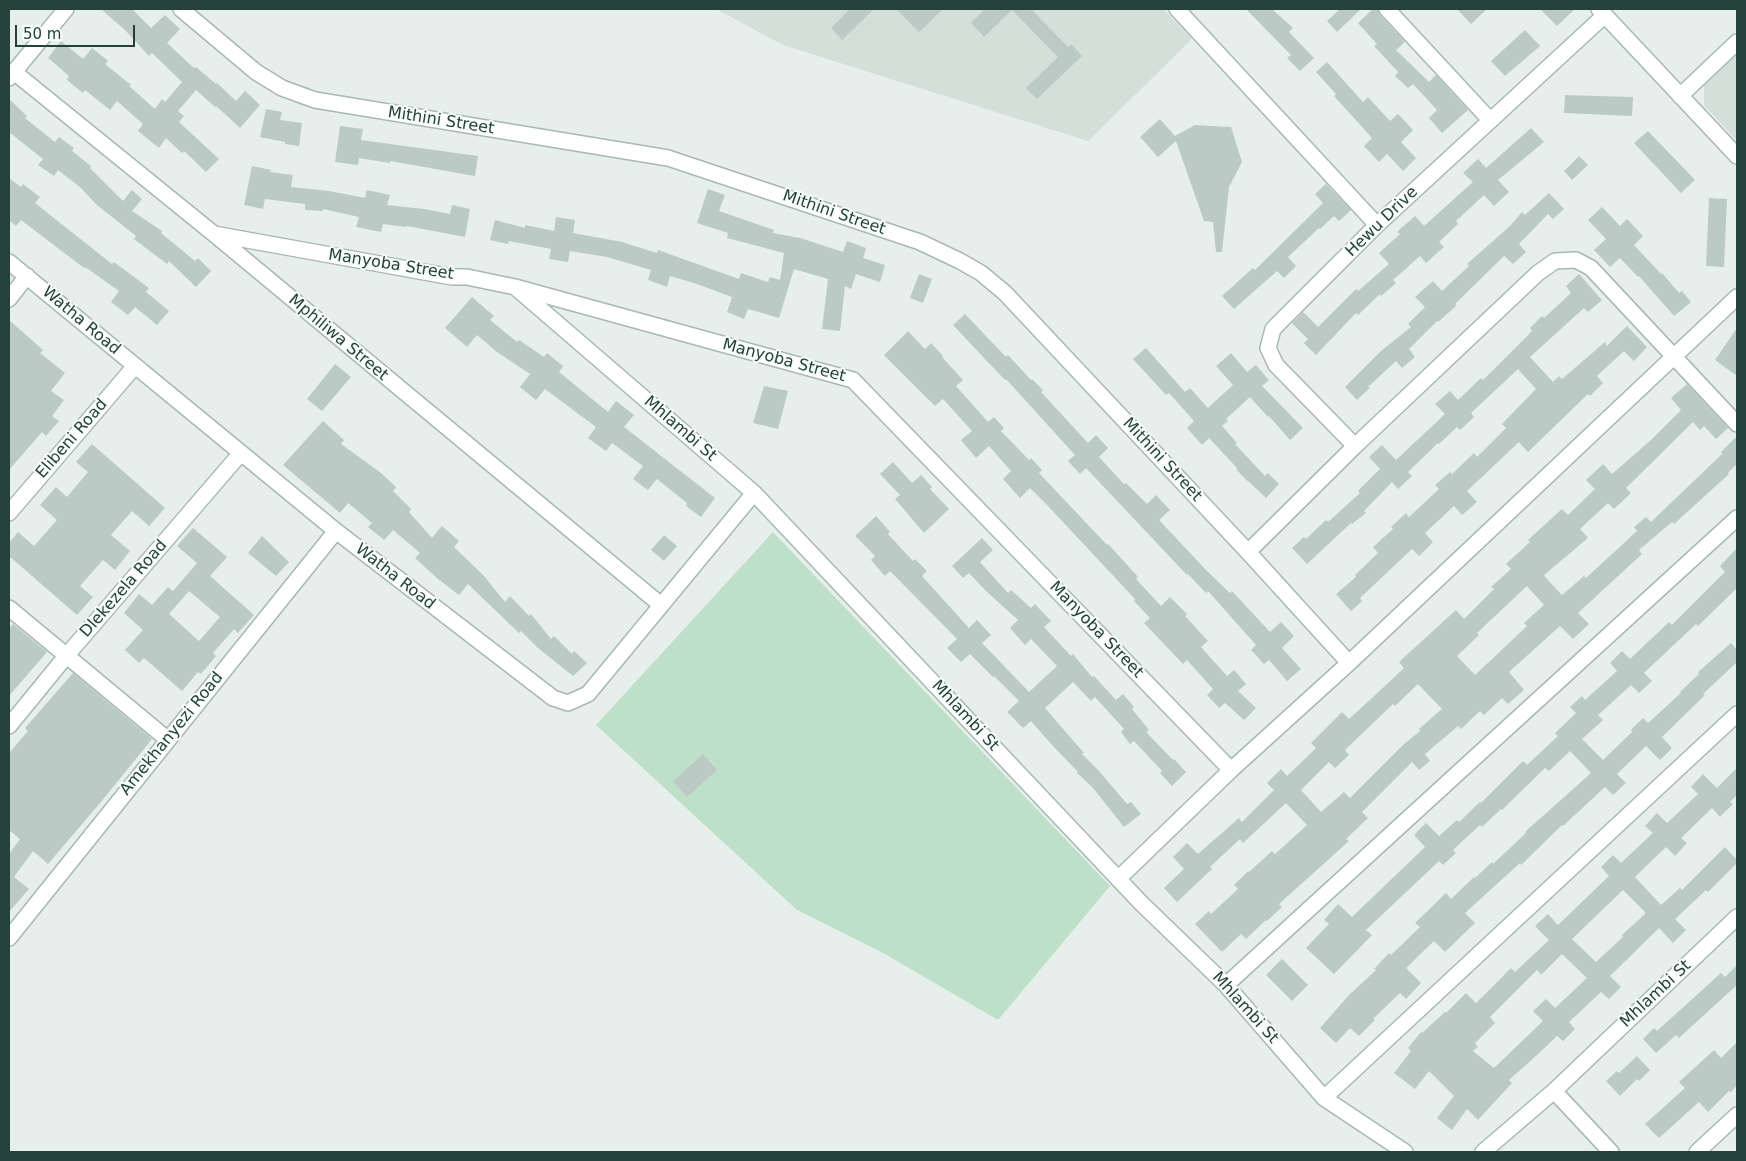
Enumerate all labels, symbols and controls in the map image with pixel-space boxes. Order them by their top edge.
scale bar [18,15,138,47]
text: 50 m [23,25,61,43]
street label: Mithini Street [386,103,496,139]
street label: Hewu Drive [1342,183,1422,261]
street label: Mithini Street [780,186,888,240]
street label: Manyoba Street [327,246,455,284]
street label: Watha Road [38,283,124,359]
street label: Mphiliwa Street [284,291,392,385]
street label: Manyoba Street [720,335,848,387]
street label: Mhlambi St [640,392,720,466]
street label: Elibeni Road [32,395,112,483]
street label: Mithini Street [1118,414,1206,506]
street label: Dlekezela Road [76,536,172,642]
street label: Watha Road [351,540,439,614]
street label: Manyoba Street [1045,578,1147,682]
street label: Amekhanyezi Road [116,668,228,800]
street label: Mhlambi St [927,677,1003,755]
street label: Mhlambi St [1617,956,1695,1032]
street label: Mhlambi St [1208,968,1282,1048]

